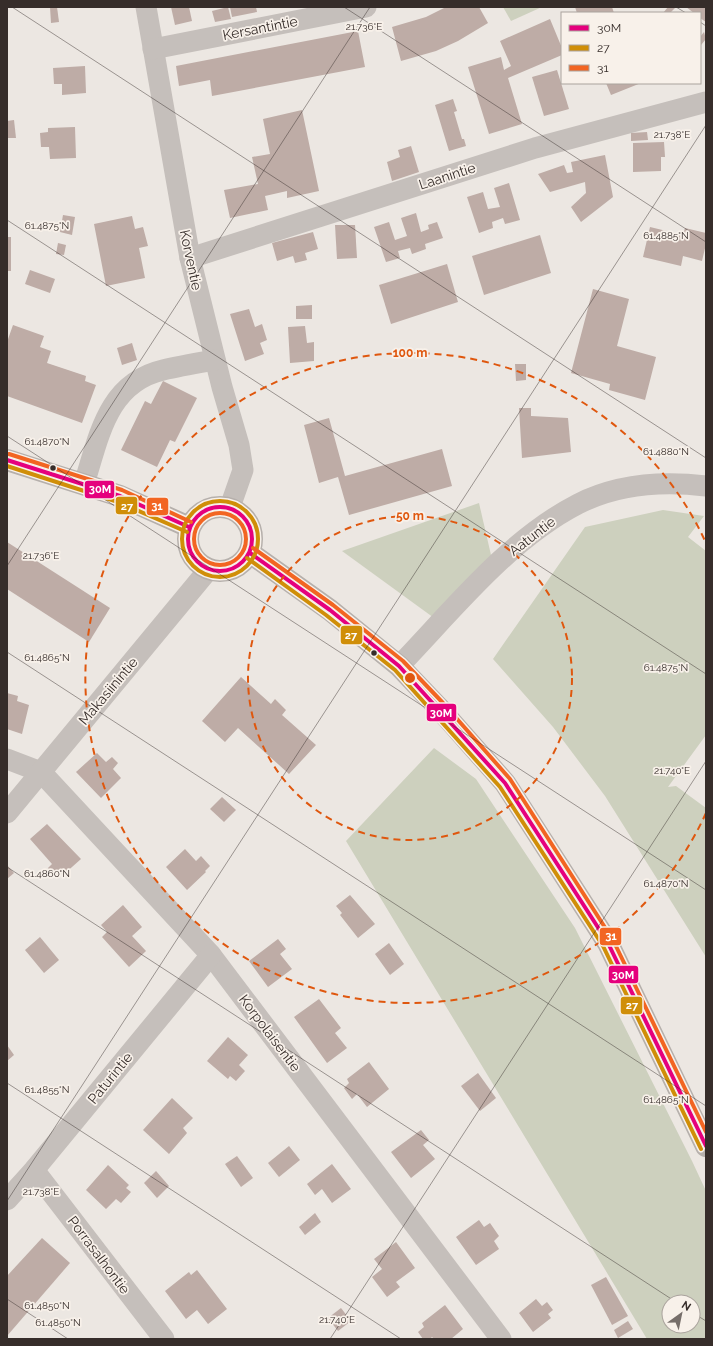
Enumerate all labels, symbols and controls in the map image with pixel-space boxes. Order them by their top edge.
legend [561,12,701,84]
street label: Kersantintie [221,13,299,43]
text: 21.736°E [346,21,382,32]
text: 30M [597,21,621,35]
text: 27 [597,41,610,55]
text: 31 [597,61,609,75]
text: 21.738°E [654,129,690,140]
street label: Laanintie [417,159,477,193]
text: 61.4875°N [25,220,69,231]
street label: Korventie [177,228,205,292]
text: 61.4885°N [643,230,689,241]
text: 100 m [393,346,427,360]
text: 61.4870°N [24,436,70,447]
text: 61.4880°N [643,446,689,457]
unlabelled marker [48,463,58,473]
line badge: 30M [84,480,115,499]
text: 30M [89,483,111,496]
line badge: 27 [115,496,138,515]
line badge: 31 [146,497,169,516]
text: 27 [121,500,134,513]
text: 31 [151,500,163,513]
text: 50 m [396,509,424,523]
street label: Aatuntie [506,513,558,559]
text: 21.736°E [23,550,59,561]
line badge: 27 [340,625,363,645]
text: 27 [345,629,358,642]
unlabelled marker [369,648,379,658]
text: 61.4865°N [24,652,70,663]
street label: Makasiinintie [75,654,141,728]
text: 61.4875°N [644,662,688,673]
centre of rings [403,671,417,685]
line badge: 30M [426,703,457,722]
text: 30M [430,707,452,720]
text: 21.740°E [654,765,690,776]
text: 61.4860°N [24,868,70,879]
text: 61.4870°N [643,878,689,889]
line badge: 31 [599,927,622,946]
text: 31 [605,930,617,943]
line badge: 30M [608,965,639,984]
text: 30M [612,969,634,982]
street label: Korpolaisentie [236,991,304,1075]
line badge: 27 [620,996,643,1015]
text: 27 [626,999,639,1012]
street label: Paturintie [85,1049,135,1107]
text: 61.4855°N [25,1084,69,1095]
text: 61.4865°N [643,1094,689,1105]
text: 21.738°E [23,1186,59,1197]
street label: Porrasalhontie [65,1213,133,1297]
north arrow [661,1294,701,1334]
text: N [679,1298,693,1314]
text: 61.4850°N [24,1300,70,1311]
text: 21.740°E [319,1314,355,1325]
text: 61.4850°N [35,1317,81,1328]

